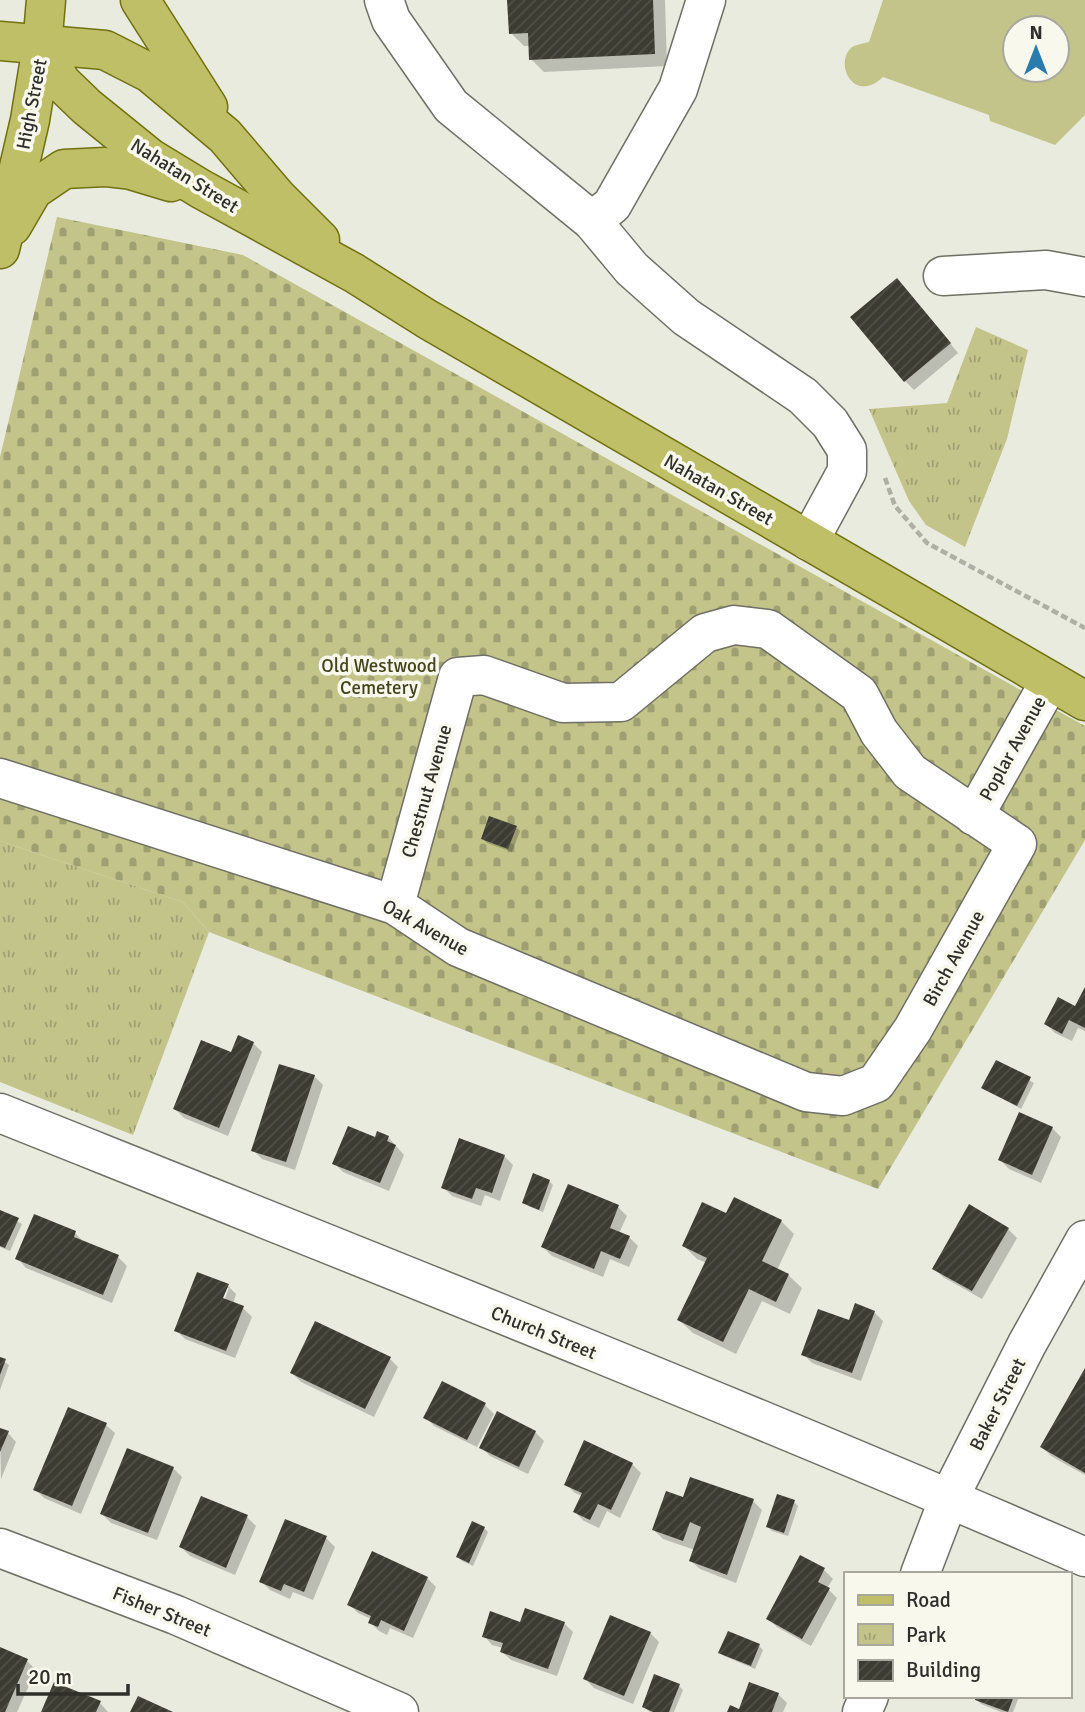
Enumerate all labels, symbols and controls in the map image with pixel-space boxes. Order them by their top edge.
north arrow [1001,14,1071,84]
text: N [1029,21,1043,45]
street label: High Street [11,56,53,152]
street label: Nahatan Street [126,133,243,219]
street label: Nahatan Street [659,449,778,531]
park label: Old Westwood Cemetery [321,654,437,700]
street label: Poplar Avenue [974,692,1052,805]
street label: Chestnut Avenue [397,722,457,861]
street label: Oak Avenue [378,894,473,961]
street label: Birch Avenue [918,906,990,1011]
street label: Church Street [487,1301,600,1365]
street label: Baker Street [964,1354,1032,1455]
legend [844,1572,1071,1698]
street label: Fisher Street [109,1581,215,1643]
text: Road [906,1587,951,1613]
text: Park [906,1622,947,1648]
scale bar [18,1652,128,1696]
text: Building [906,1657,981,1683]
text: 20 m [28,1664,72,1690]

